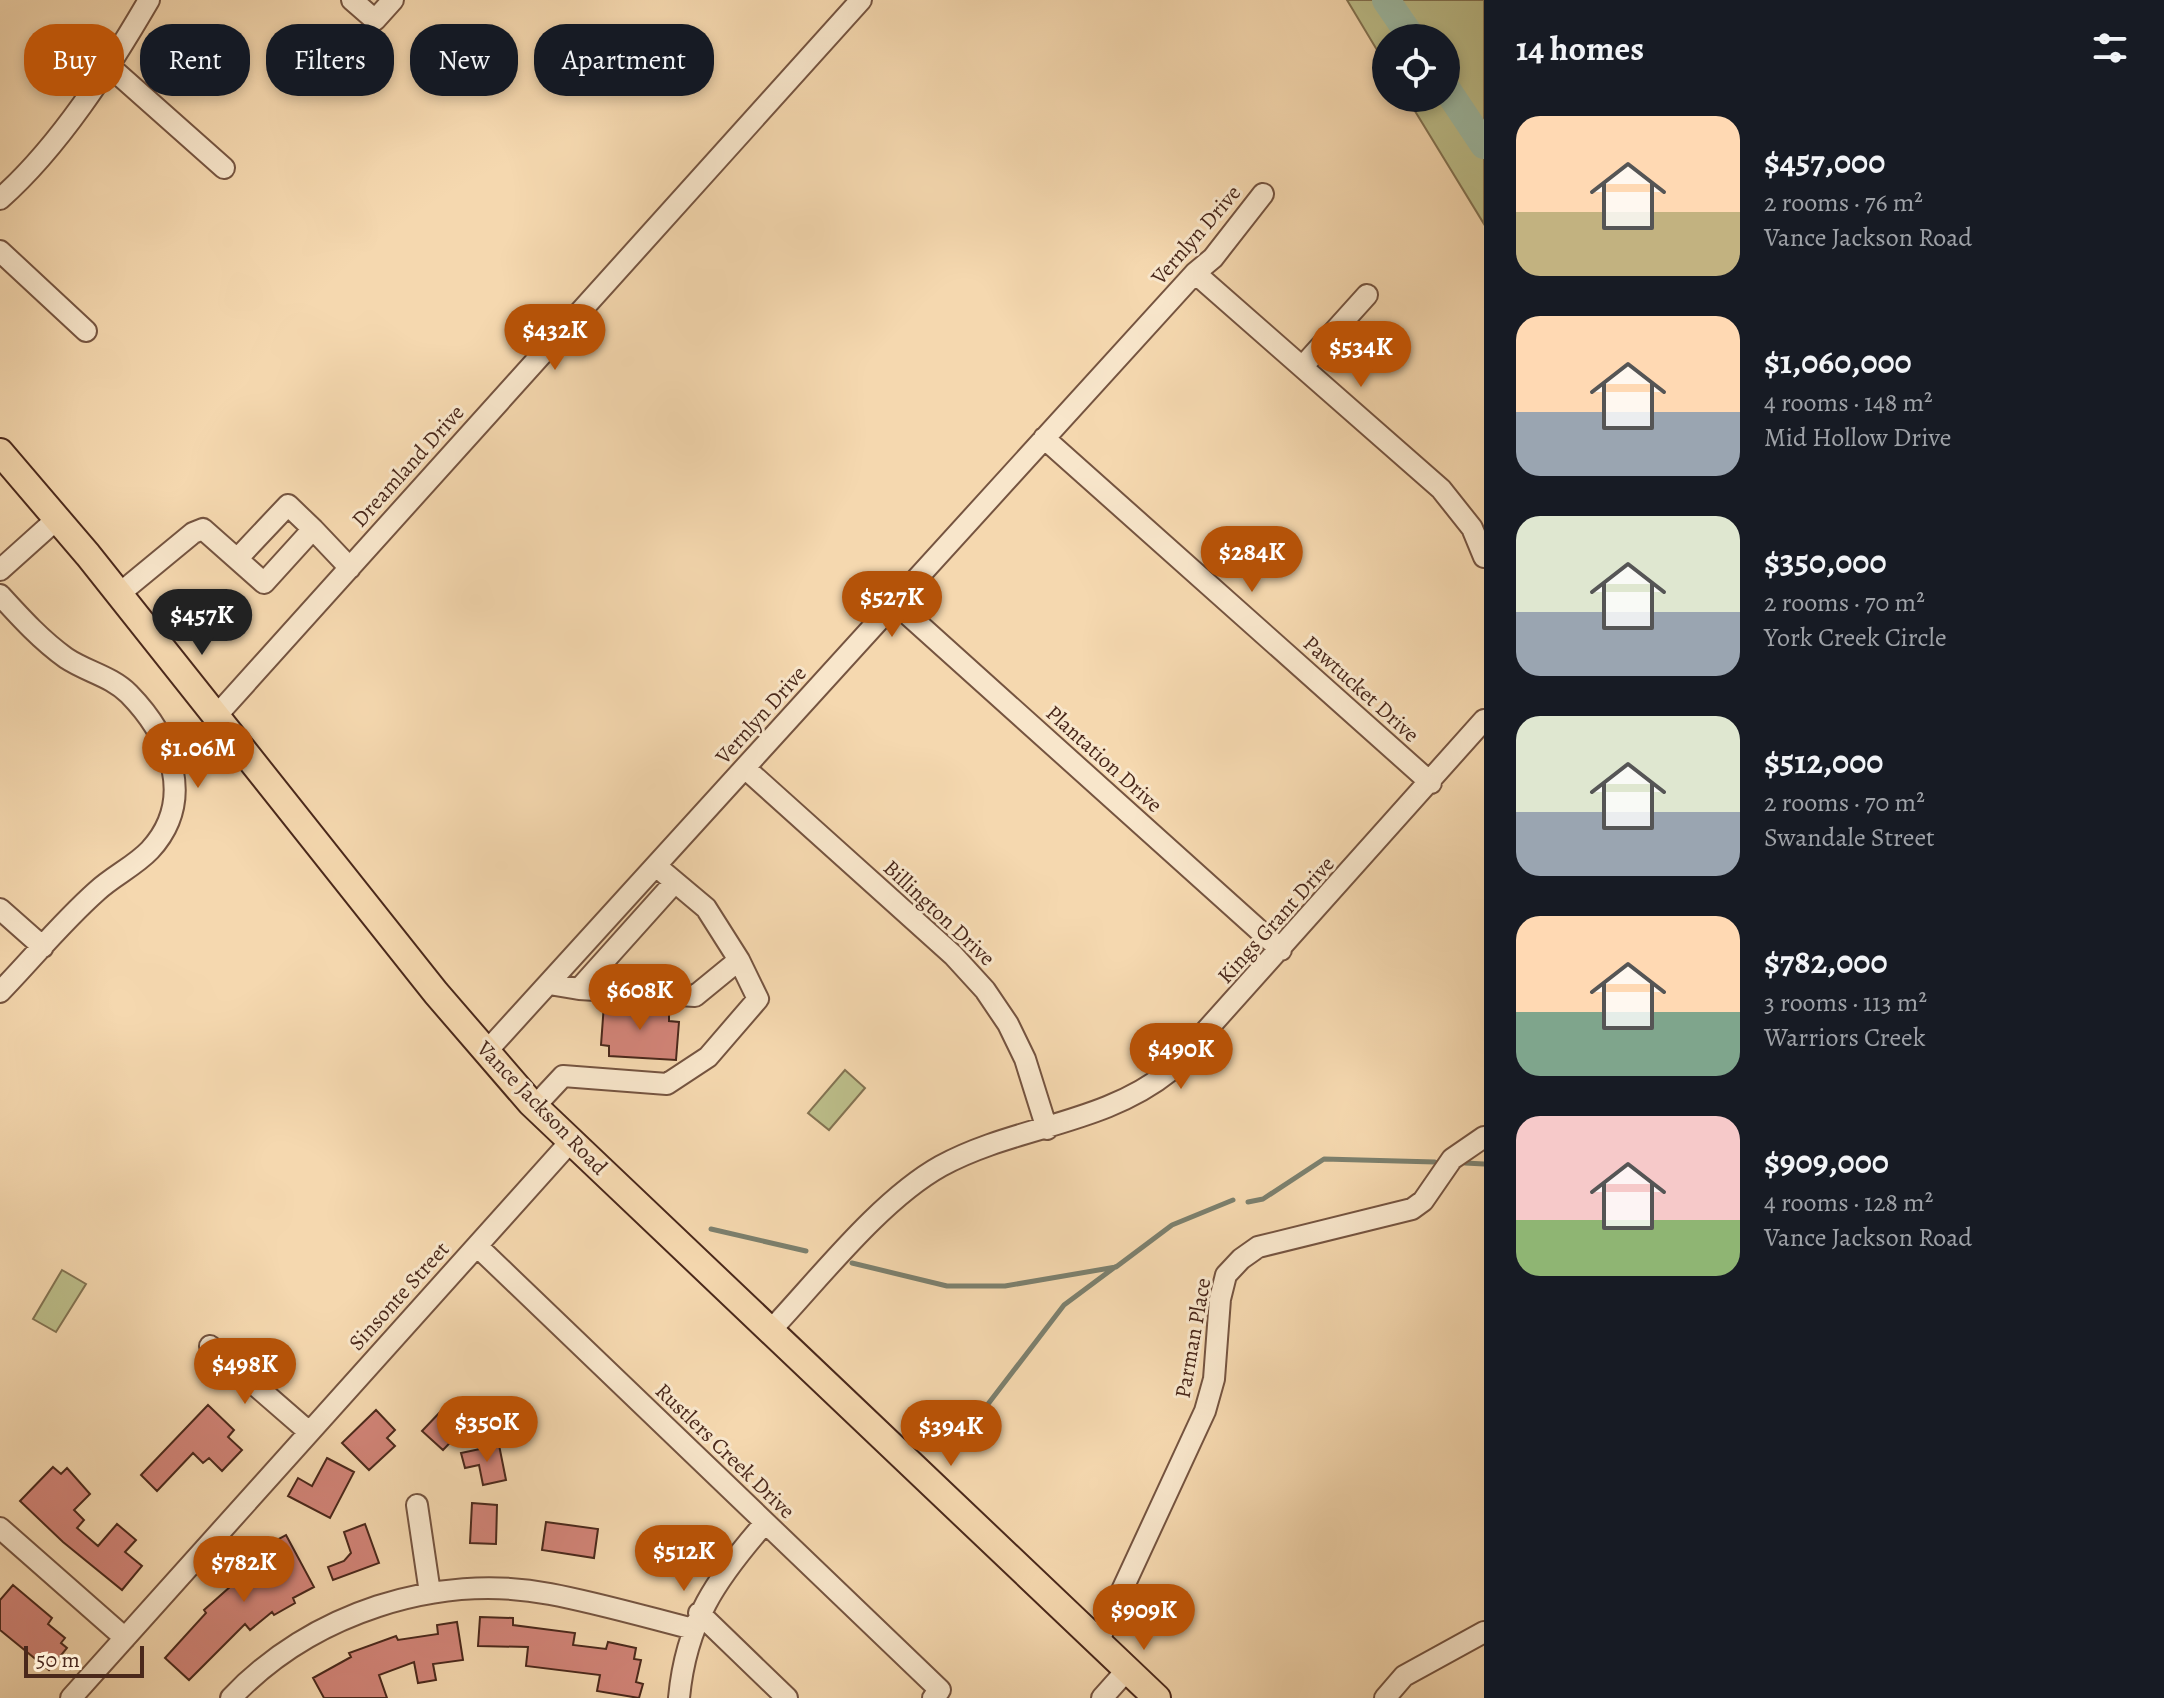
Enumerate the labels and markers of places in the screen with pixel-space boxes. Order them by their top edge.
pin: $432K [499,304,611,372]
pin: $534K [1305,321,1417,389]
pin: $284K [1196,526,1308,594]
pin: $527K [836,571,948,639]
pin: $457K [146,589,258,657]
pin: $1.06M [133,722,263,790]
pin: $608K [584,964,696,1032]
pin: $490K [1125,1023,1237,1091]
pin: $498K [189,1338,301,1406]
pin: $350K [431,1396,543,1464]
pin: $394K [895,1400,1007,1468]
pin: $512K [628,1525,740,1593]
pin: $782K [188,1536,300,1604]
pin: $909K [1088,1584,1200,1652]

